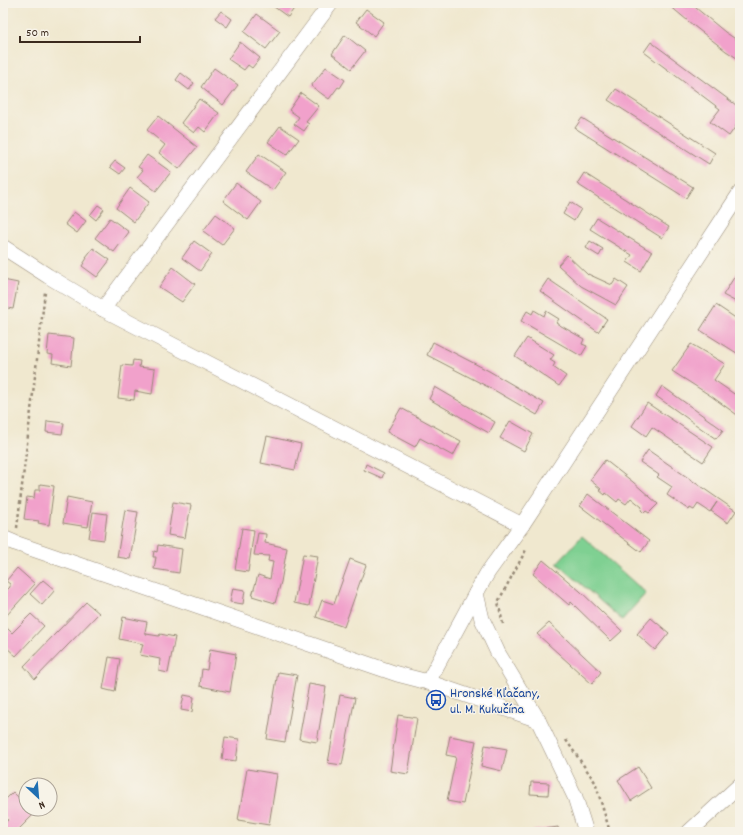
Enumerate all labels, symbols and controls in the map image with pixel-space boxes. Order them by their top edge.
scale bar [20,18,140,44]
text: 50 m [26,25,49,42]
place label: Hronské Kľačany, ul. M. Kukučína [450,684,540,720]
bus stop icon: Hronské Kľačany, ul. M. Kukučína [425,689,447,711]
north arrow [18,777,58,817]
text: N [35,796,47,813]

